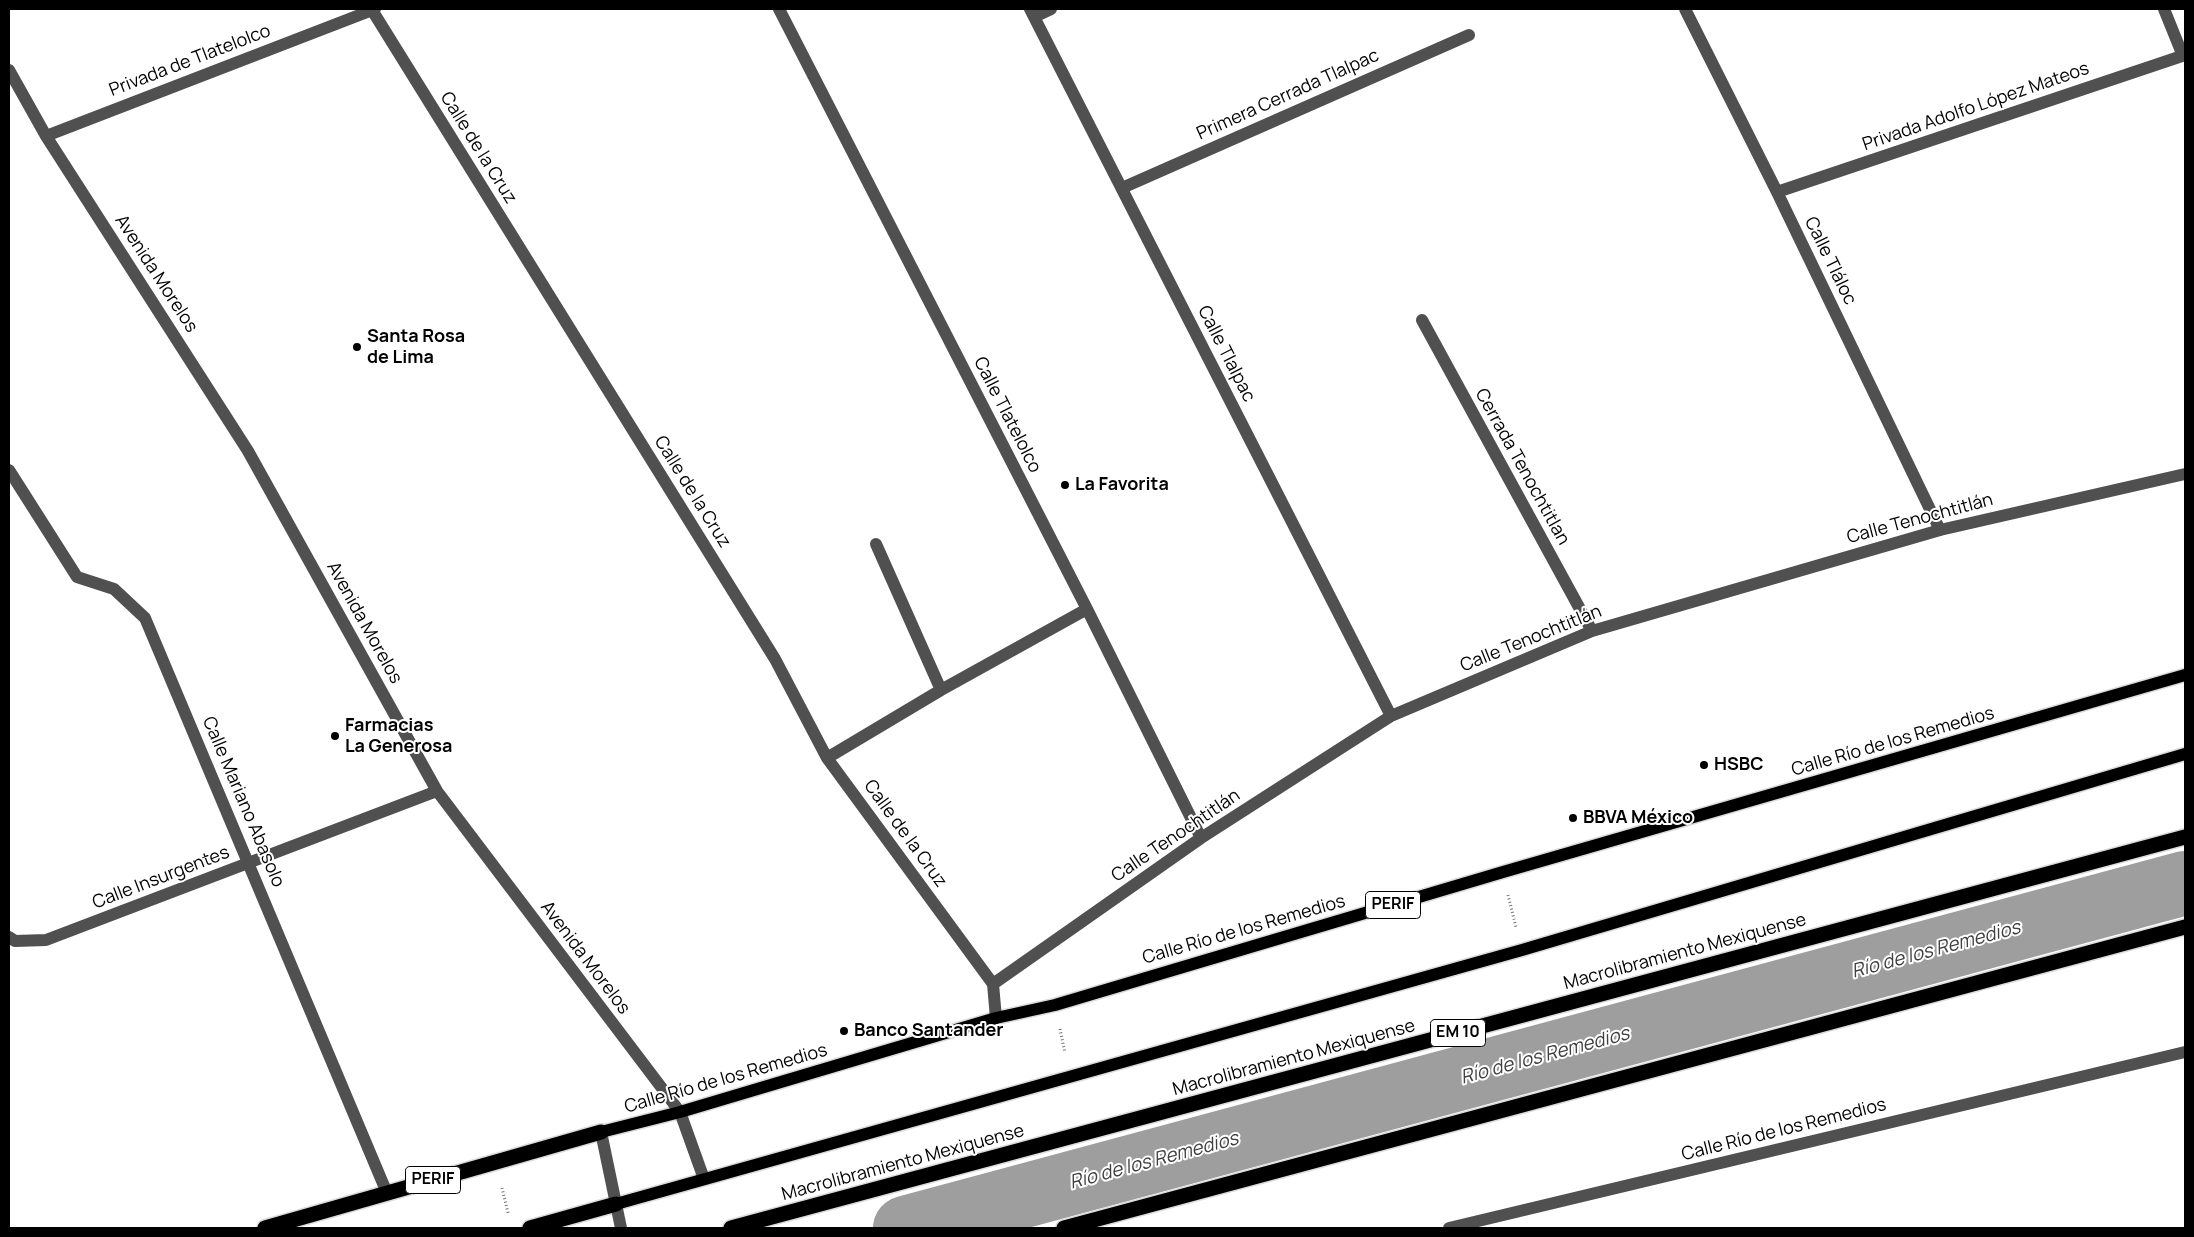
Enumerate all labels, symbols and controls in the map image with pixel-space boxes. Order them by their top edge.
street label: Privada de Tlatelolco [106,20,274,102]
street label: Primera Cerrada Tlalpac [1194,45,1382,145]
street label: Privada Adolfo López Mateos [1860,58,2092,156]
street label: Calle de la Cruz [435,88,521,208]
street label: Avenida Morelos [110,211,202,337]
street label: Calle Tláloc [1799,214,1861,308]
street label: Calle Tlalpac [1193,302,1259,406]
place label: Santa Rosa de Lima [367,326,465,368]
marker: Santa Rosa de Lima [351,341,363,353]
street label: Calle Tlatelolco [969,353,1045,477]
street label: Cerrada Tenochtitlan [1470,385,1574,549]
street label: Calle de la Cruz [649,432,735,552]
place label: La Favorita [1075,474,1169,496]
marker: La Favorita [1059,479,1071,491]
street label: Calle Tenochtitlán [1845,489,1995,549]
street label: Avenida Morelos [322,558,406,688]
street label: Calle Tenochtitlán [1457,601,1605,677]
street label: Calle Río de los Remedios [1789,703,1997,781]
street label: Calle Mariano Abasolo [197,714,289,890]
place label: Farmacias La Generosa [345,715,452,758]
marker: Farmacias La Generosa [329,730,341,742]
place label: HSBC [1714,754,1763,776]
marker: HSBC [1698,759,1710,771]
street label: Calle de la Cruz [859,776,951,892]
street label: Calle Tenochtitlán [1108,785,1244,887]
place label: BBVA México [1583,807,1693,829]
marker: BBVA México [1567,812,1579,824]
street label: Calle Insurgentes [89,842,233,914]
street label: Calle Río de los Remedios [1140,891,1348,969]
road number: PERIF [1366,892,1420,918]
street label: Avenida Morelos [536,897,634,1019]
street label: Macrolibramiento Mexiquense [1561,909,1809,995]
water label: Río de los Remedios [1849,917,2023,983]
street label: Macrolibramiento Mexiquense [1170,1015,1418,1101]
place label: Banco Santander [854,1020,1004,1042]
road number: EM 10 [1430,1020,1486,1046]
water label: Río de los Remedios [1458,1023,1632,1089]
marker: Banco Santander [838,1025,850,1037]
street label: Calle Río de los Remedios [622,1040,830,1118]
street label: Calle Río de los Remedios [1680,1094,1888,1166]
street label: Macrolibramiento Mexiquense [779,1120,1027,1206]
water label: Río de los Remedios [1067,1128,1241,1194]
road number: PERIF [406,1166,460,1194]

